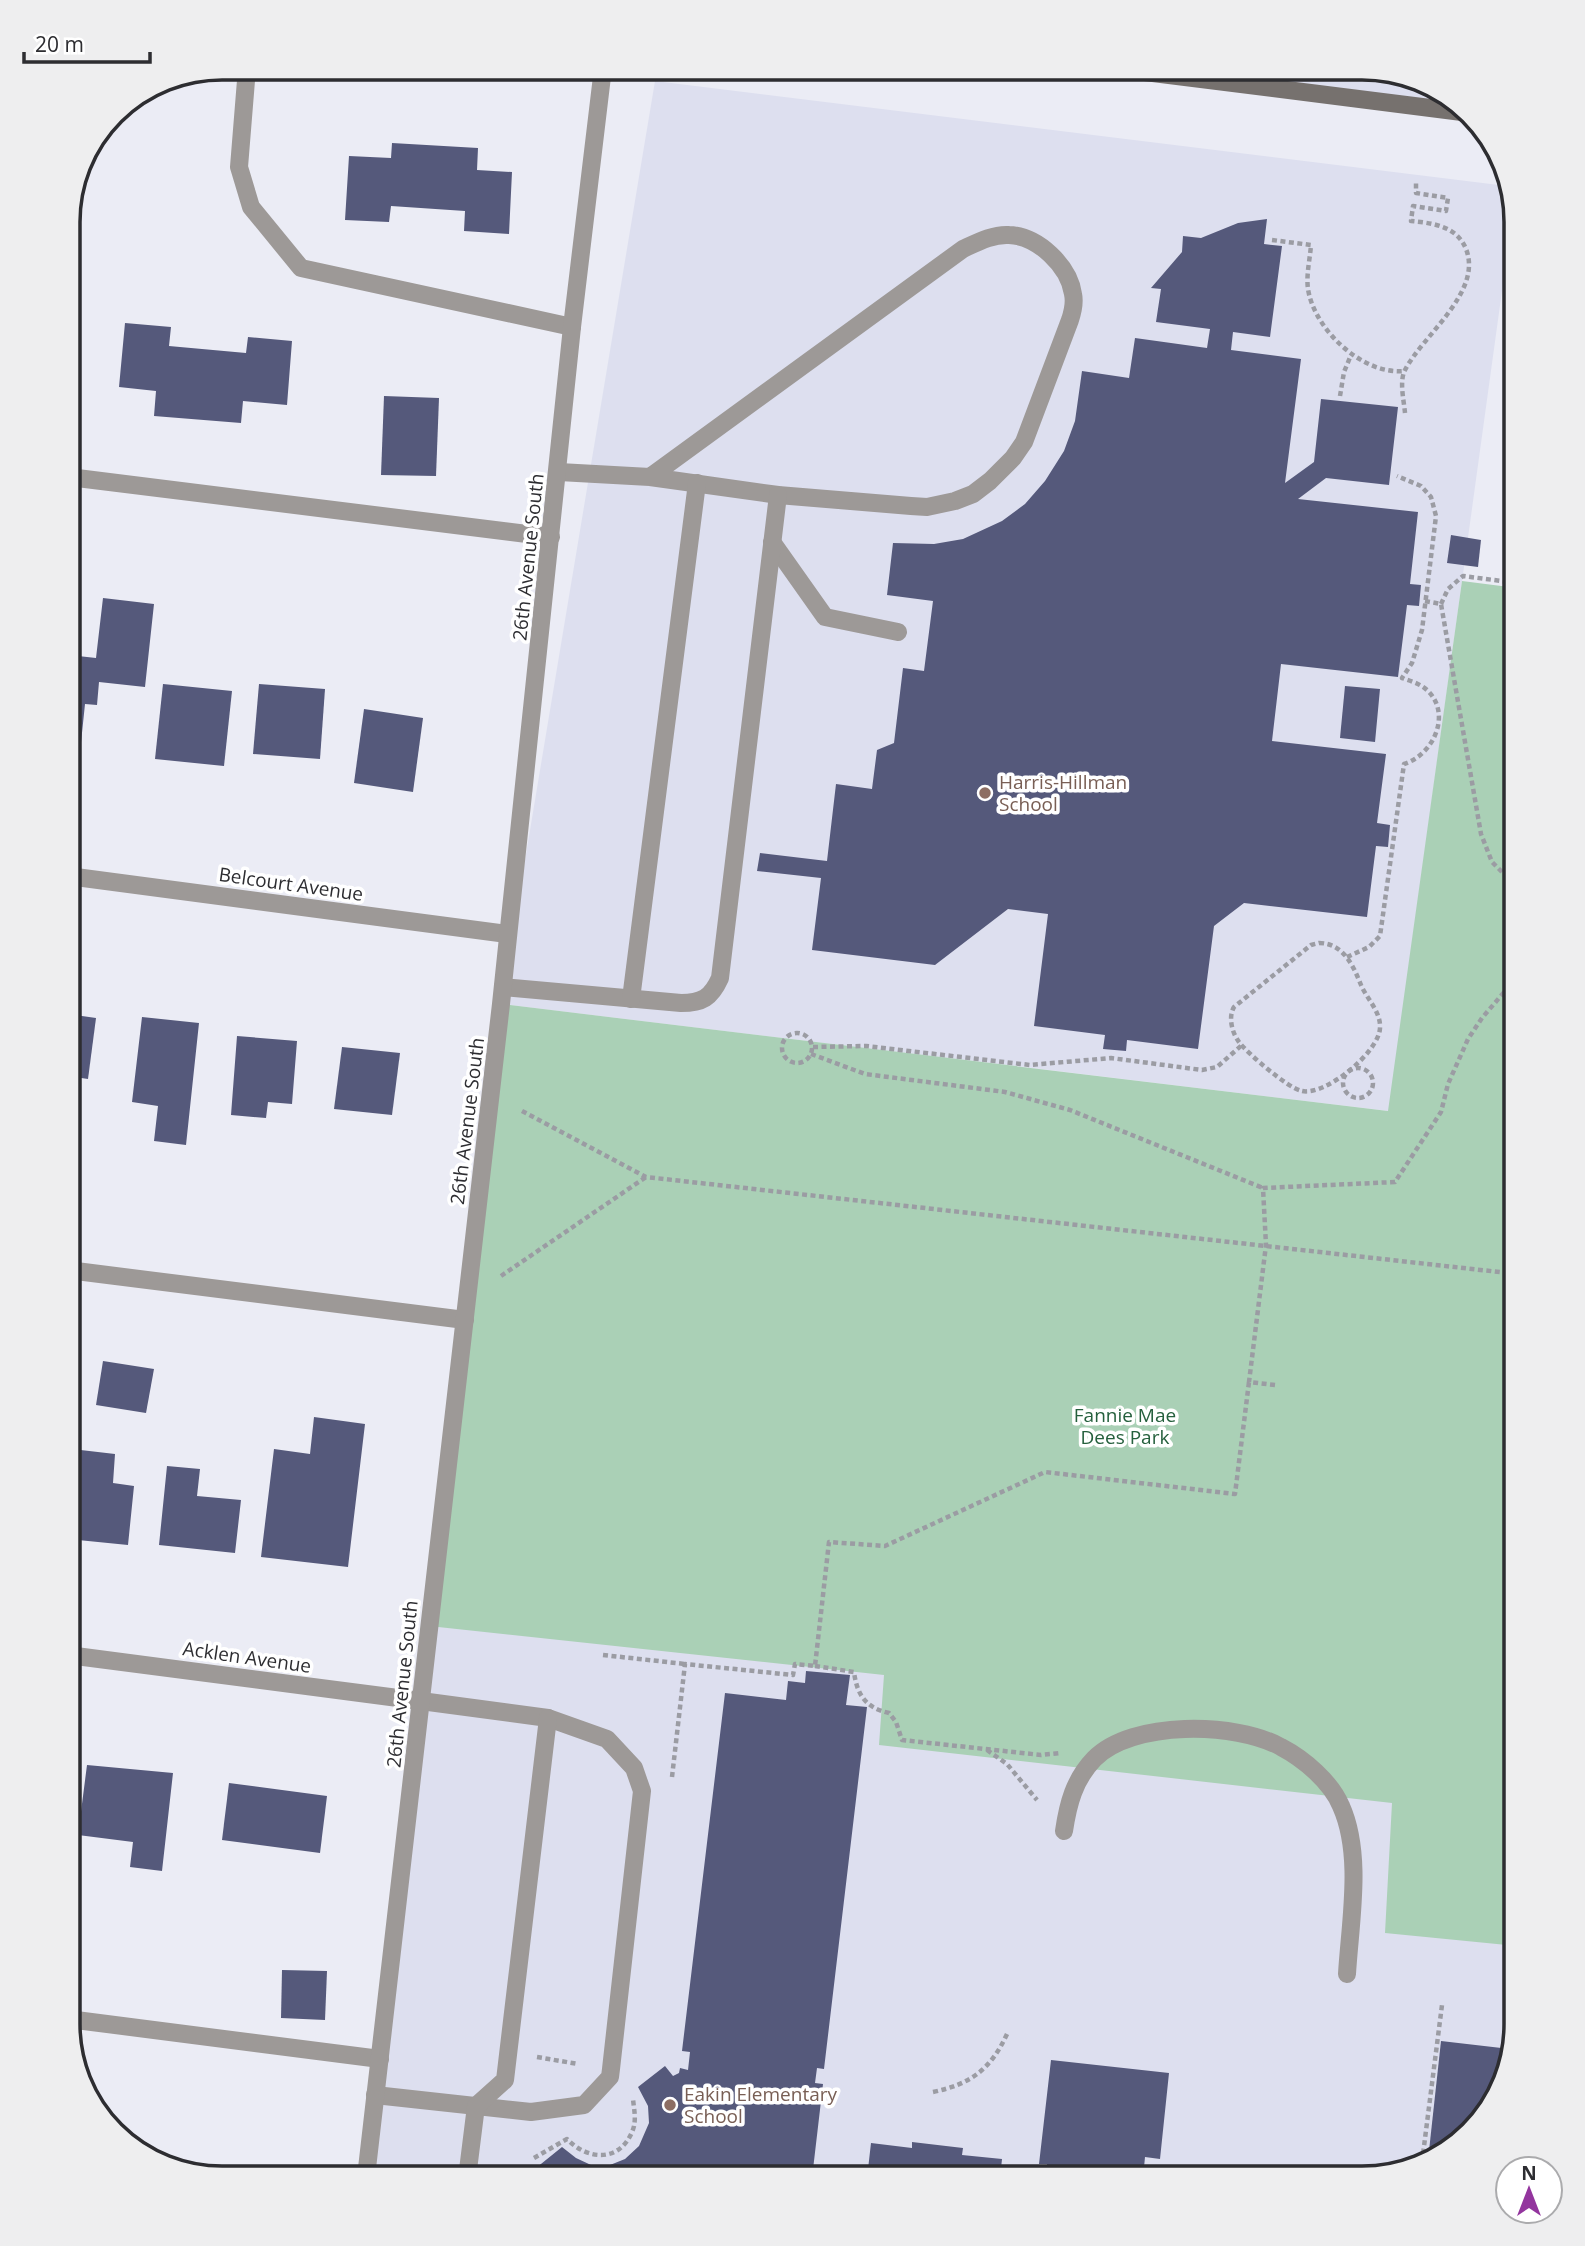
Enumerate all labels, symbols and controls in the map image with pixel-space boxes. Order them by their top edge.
scale bar [24,21,150,65]
text: 20 m [35,30,84,58]
street label: 26th Avenue South [506,472,550,642]
place label: Harris-Hillman School [999,769,1127,817]
marker: Harris-Hillman School [977,785,993,801]
street label: Belcourt Avenue [217,861,365,907]
street label: 26th Avenue South [444,1036,490,1206]
park label: Fannie Mae Dees Park [1074,1402,1176,1450]
street label: 26th Avenue South [380,1599,424,1769]
street label: Acklen Avenue [181,1635,313,1679]
place label: Eakin Elementary School [684,2081,838,2129]
marker: Eakin Elementary School [662,2097,678,2113]
north arrow [1494,2155,1564,2225]
text: N [1521,2160,1537,2186]

